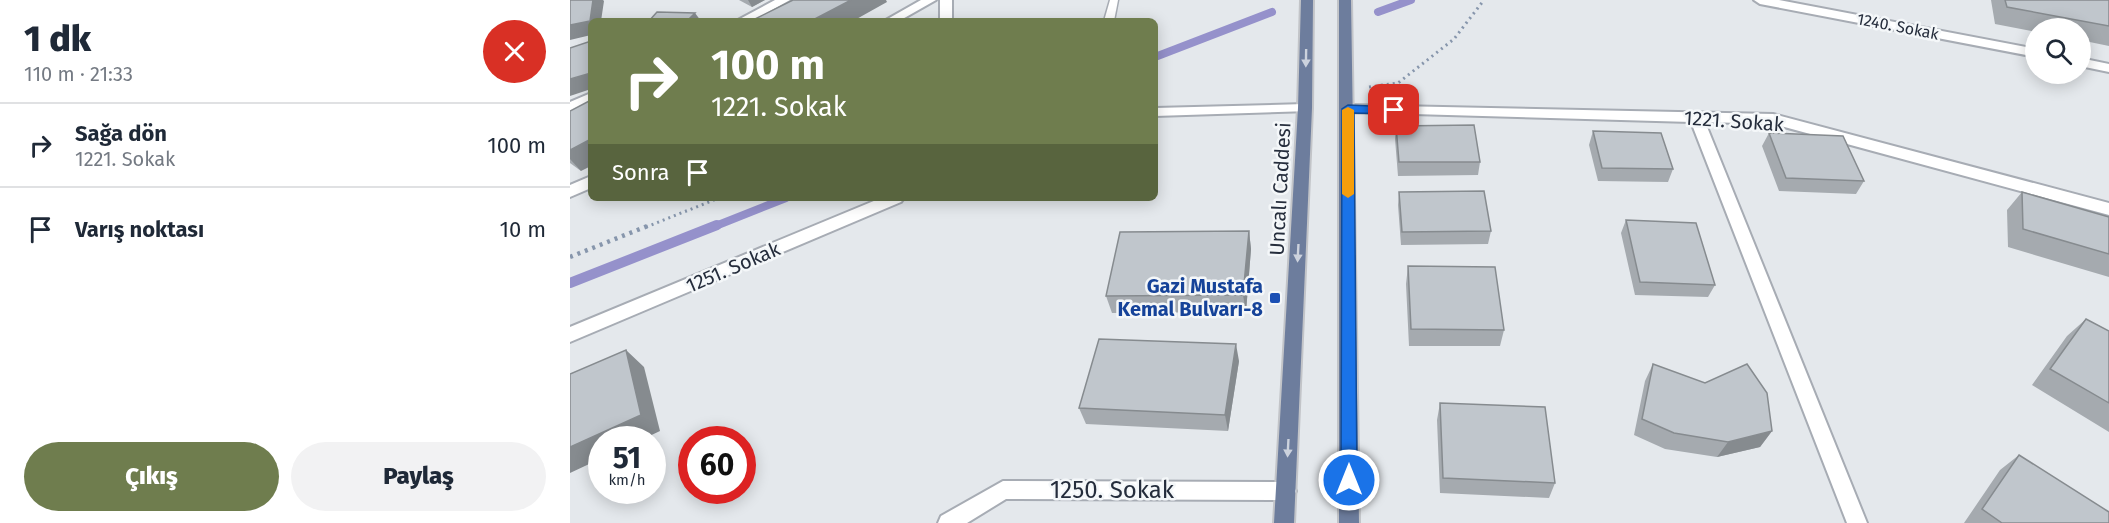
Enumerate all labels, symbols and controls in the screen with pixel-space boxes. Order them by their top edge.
street label: 1240. Sokak [1855,9,1941,44]
text: 1 dk [24,17,91,61]
map controls [2025,18,2091,84]
button: search [2025,18,2091,84]
button: close [483,20,546,83]
text: 100 m [711,40,825,90]
icon: right [612,42,690,120]
one-way arrow [1301,49,1311,68]
text: 110 m · 21:33 [24,62,133,86]
pin [1368,84,1419,135]
text: 1221. Sokak [711,91,847,123]
icon: arrive [1377,93,1410,126]
street label: 1221. Sokak [1683,106,1786,137]
text: Sağa dön [75,120,167,147]
street label: Uncalı Caddesi [1265,122,1295,256]
icon: right [24,129,57,162]
text: 100 m [487,132,546,159]
text: 1221. Sokak [75,147,175,171]
icon: arrive [681,156,714,189]
text: Sonra [612,159,669,186]
icon: arrive [24,213,57,246]
text: Varış noktası [75,216,204,243]
text: 10 m [500,216,546,243]
street label: 1251. Sokak [682,236,784,298]
one-way arrow [1293,244,1302,263]
place label: Gazi Mustafa Kemal Bulvarı-8 [1118,274,1263,321]
marker: Gazi Mustafa Kemal Bulvarı-8 [1268,291,1282,305]
speed limit sign: 60 [678,426,756,504]
one-way arrow [1283,439,1292,458]
text: 51 [613,440,641,476]
button: Çıkış [24,442,279,511]
button: Paylaş [291,442,546,511]
position arrow [1317,448,1381,512]
text: km/h [608,471,646,489]
street label: 1250. Sokak [1050,476,1175,504]

